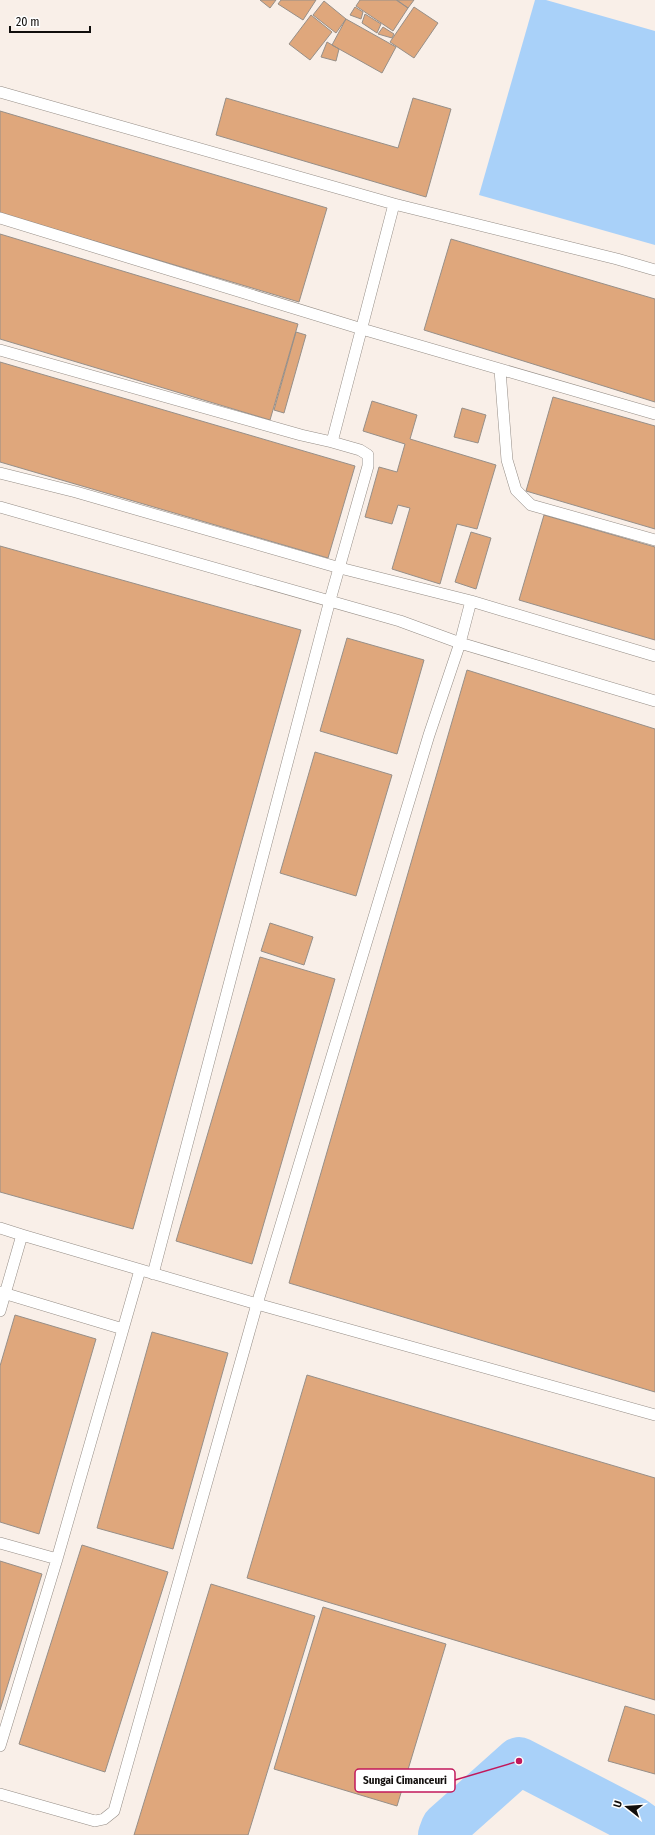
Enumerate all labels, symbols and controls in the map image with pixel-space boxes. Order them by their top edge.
scale bar [10,8,90,34]
text: 20 m [16,15,40,29]
callout: Sungai Cimanceuri [355,1769,455,1792]
text: Sungai Cimanceuri [363,1774,447,1787]
north arrow [607,1787,647,1827]
text: U [611,1799,625,1809]

